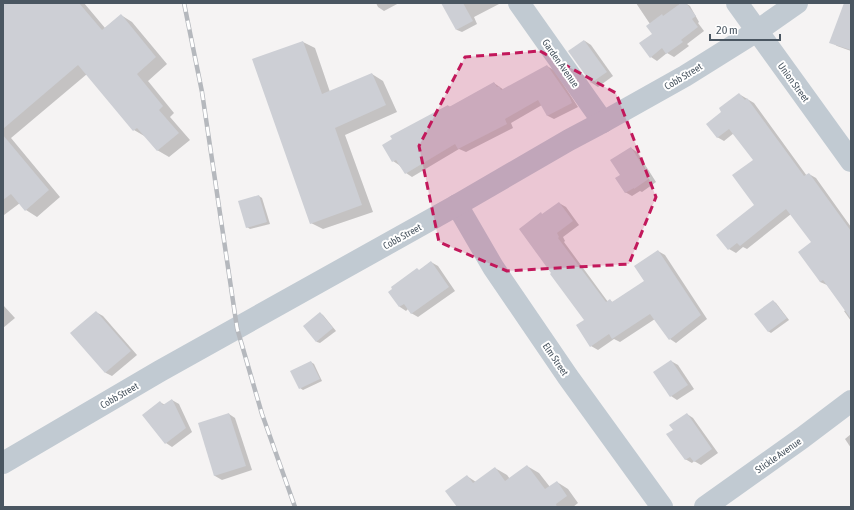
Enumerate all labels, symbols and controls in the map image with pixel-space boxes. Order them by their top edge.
scale bar [710,16,780,42]
text: 20 m [716,23,738,37]
street label: Garden Avenue [540,37,581,90]
street label: Union Street [776,60,812,104]
street label: Cobb Street [662,61,704,92]
street label: Cobb Street [381,221,423,251]
street label: Elm Street [541,341,571,378]
street label: Cobb Street [98,380,140,411]
street label: Stickle Avenue [753,435,804,475]

